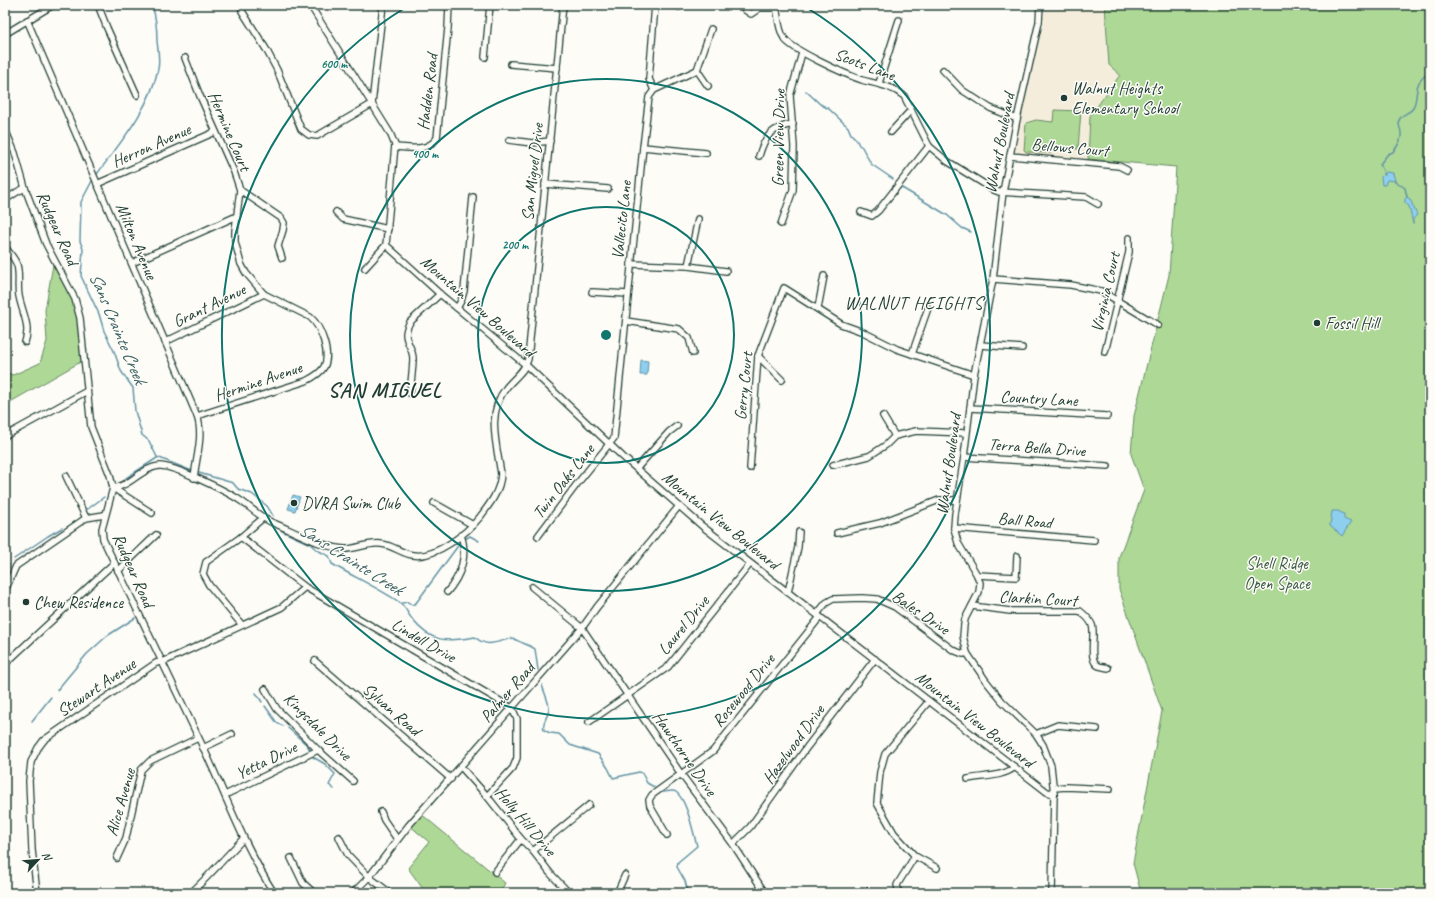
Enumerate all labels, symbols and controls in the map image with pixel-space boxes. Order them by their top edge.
street label: Scots Lane [832,43,899,86]
street label: Hadden Road [412,50,443,131]
text: 600 m [321,56,348,72]
place label: Walnut Heights Elementary School [1072,78,1181,119]
street label: Hermine Court [203,88,257,176]
street label: Green View Drive [767,88,790,187]
street label: Walnut Boulevard [980,89,1020,195]
marker: Walnut Heights Elementary School [1059,93,1069,103]
street label: Herron Avenue [108,118,195,172]
street label: San Miguel Drive [517,121,548,222]
street label: Bellows Court [1031,134,1112,162]
text: 400 m [412,146,439,162]
street label: Vallecito Lane [607,178,636,260]
street label: Rudgear Road [32,188,84,271]
street label: Milton Avenue [111,200,163,284]
text: 200 m [502,237,529,253]
street label: Virginia Court [1086,248,1125,334]
street label: Mountain View Boulevard [416,251,542,364]
water label: Sans Crainte Creek [85,269,153,390]
street label: Grant Avenue [169,278,250,332]
district label: WALNUT HEIGHTS [845,292,985,314]
place label: Fossil Hill [1325,313,1382,334]
marker: Fossil Hill [1312,318,1322,328]
centre of rings [599,328,613,342]
street label: Gerry Court [729,349,758,421]
street label: Hermine Avenue [212,356,306,406]
district label: SAN MIGUEL [328,377,442,403]
street label: Country Lane [1000,386,1080,411]
street label: Walnut Boulevard [931,410,966,516]
street label: Terra Bella Drive [988,434,1087,461]
street label: Twin Oaks Lane [528,439,600,523]
street label: Mountain View Boulevard [658,467,786,576]
place label: DVRA Swim Club [302,493,402,514]
marker: DVRA Swim Club [289,498,299,508]
street label: Ball Road [997,508,1055,534]
water label: Sans Crainte Creek [295,518,410,601]
street label: Rudgear Road [108,530,160,613]
park label: Shell Ridge Open Space [1244,553,1311,594]
street label: Bales Drive [888,586,955,640]
street label: Clarkin Court [999,586,1080,611]
street label: Laurel Drive [653,590,715,659]
place label: Chew Residence [34,592,125,613]
marker: Chew Residence [21,597,31,607]
street label: Lindell Drive [388,614,461,668]
street label: Rosewood Drive [707,648,780,731]
street label: Stewart Avenue [53,653,141,721]
street label: Palmer Road [476,656,541,727]
street label: Mountain View Boulevard [911,667,1041,774]
street label: Sylvan Road [358,678,428,742]
street label: Kingsdale Drive [279,688,357,766]
street label: Hazelwood Drive [758,699,830,788]
street label: Hawthorne Drive [648,707,722,801]
street label: Yetta Drive [232,736,302,784]
street label: Alice Avenue [101,765,141,838]
street label: Holly Hill Drive [491,782,562,861]
north arrow [18,840,58,880]
text: N [39,849,56,864]

